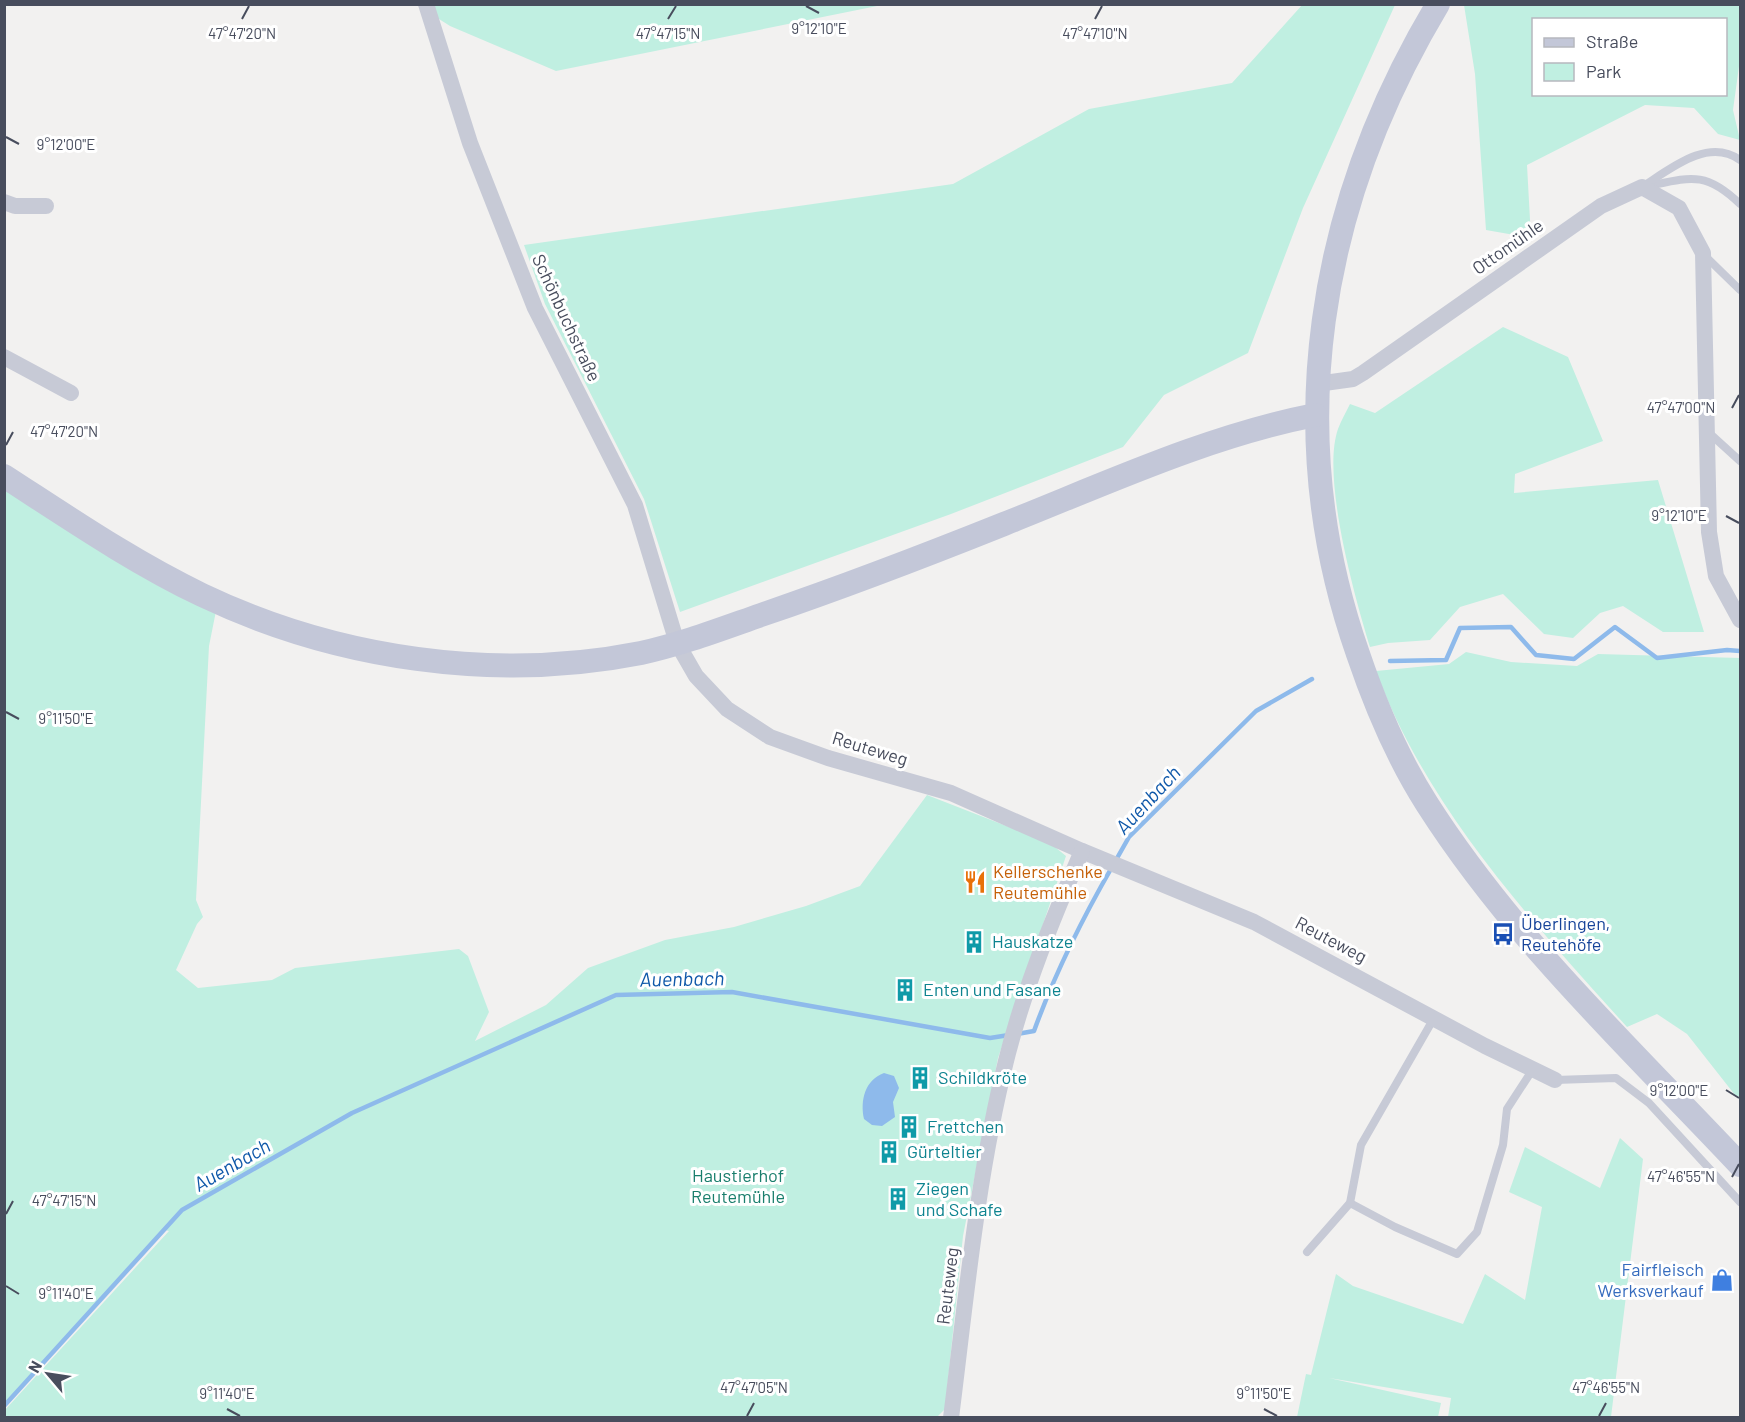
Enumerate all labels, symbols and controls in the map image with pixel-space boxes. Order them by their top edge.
legend [1532,18,1727,96]
text: 9°12'10"E [791,19,847,37]
text: 47°47'20"N [208,24,276,42]
text: 47°47'15"N [636,24,700,42]
text: 47°47'10"N [1062,24,1128,42]
text: Straße [1586,30,1638,52]
text: Park [1586,60,1621,82]
text: 9°12'00"E [37,135,95,153]
street label: Ottomühle [1468,214,1547,279]
street label: Schönbuchstraße [528,250,606,385]
text: 47°47'00"N [1647,398,1715,416]
text: 47°47'20"N [30,422,98,440]
text: 9°12'10"E [1651,506,1707,524]
text: 9°11'50"E [38,709,94,727]
street label: Reuteweg [830,726,911,770]
water label: Auenbach [1110,760,1185,838]
place label: Kellerschenke Reutemühle [993,860,1103,903]
restaurant icon: Kellerschenke Reutemühle [962,869,988,895]
street label: Reuteweg [1292,911,1371,967]
place label: Überlingen, Reutehöfe [1521,912,1610,955]
bus stop icon: Überlingen, Reutehöfe [1490,921,1516,947]
building icon: Hauskatze [961,929,987,955]
place label: Hauskatze [992,930,1073,952]
water label: Auenbach [639,965,725,991]
building icon: Enten und Fasane [892,977,918,1003]
place label: Enten und Fasane [923,978,1061,1000]
building icon: Schildkröte [907,1065,933,1091]
place label: Schildkröte [938,1066,1027,1088]
text: 9°12'00"E [1650,1081,1708,1099]
building icon: Frettchen [896,1114,922,1140]
place label: Frettchen [927,1115,1004,1137]
water label: Auenbach [189,1133,274,1196]
building icon: Gürteltier [876,1139,902,1165]
place label: Gürteltier [907,1140,982,1162]
park label: Haustierhof Reutemühle [691,1164,785,1207]
text: 47°46'55"N [1647,1167,1715,1185]
place label: Ziegen und Schafe [916,1177,1003,1220]
building icon: Ziegen und Schafe [885,1186,911,1212]
text: 47°47'15"N [32,1191,96,1209]
street label: Reuteweg [931,1246,963,1326]
place label: Fairfleisch Werksverkauf [1597,1258,1704,1301]
shop icon: Fairfleisch Werksverkauf [1709,1267,1735,1293]
text: 9°11'40"E [38,1284,94,1302]
north arrow [18,1344,78,1404]
text: N [24,1357,45,1376]
text: 47°47'05"N [720,1378,788,1396]
text: 47°46'55"N [1572,1378,1640,1396]
text: 9°11'40"E [199,1384,255,1402]
text: 9°11'50"E [1236,1384,1292,1402]

